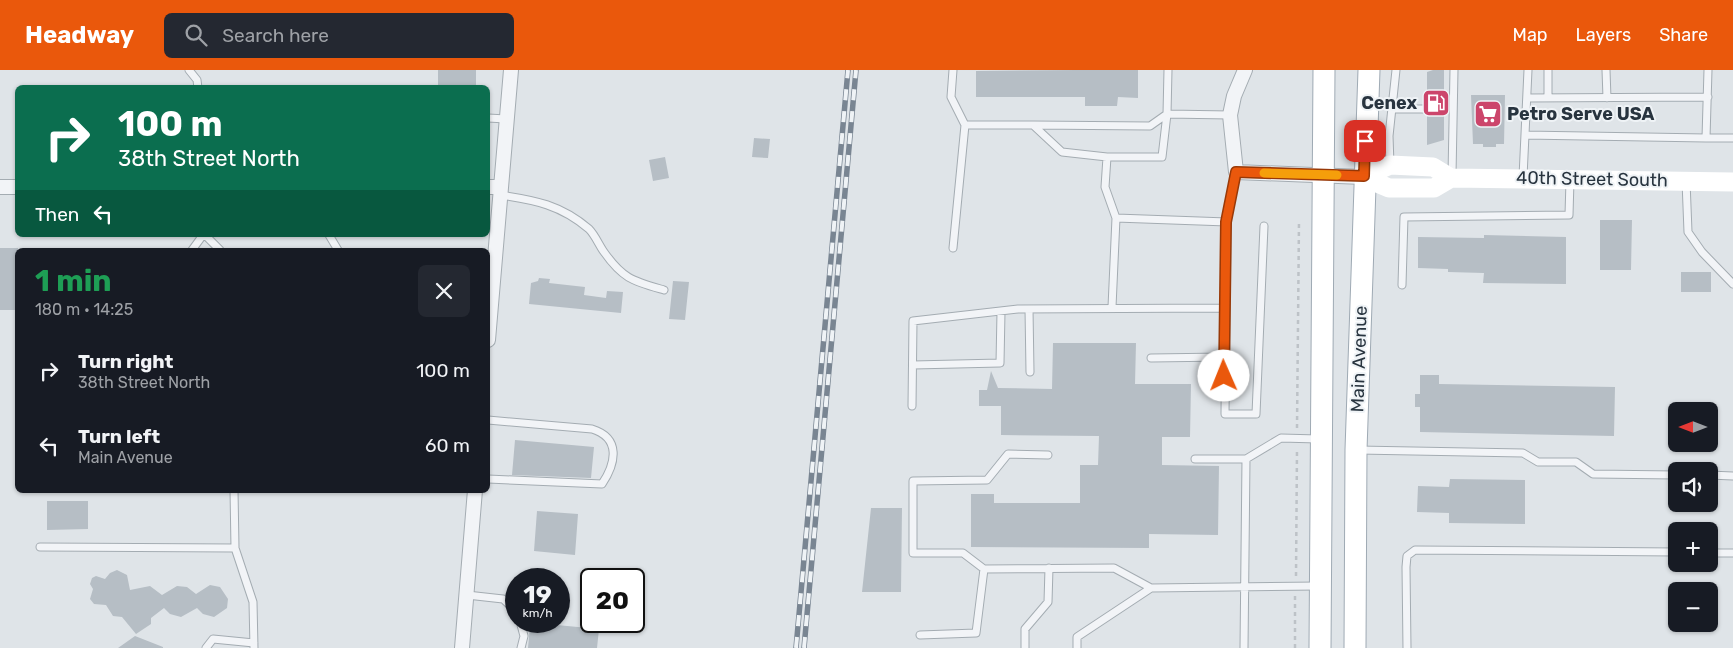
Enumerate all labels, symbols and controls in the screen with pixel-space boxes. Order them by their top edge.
search box [164,13,514,58]
text: Headway [25,21,134,49]
icon: search [182,21,210,49]
text: Search here [222,24,329,47]
text: Map [1513,24,1548,46]
text: Layers [1576,24,1631,46]
text: Share [1659,24,1708,46]
fuel station icon: Cenex [1421,88,1451,118]
place label: Cenex [1361,92,1417,114]
supermarket icon: Petro Serve USA [1473,99,1503,129]
text: 100 m [118,103,223,145]
place label: Petro Serve USA [1507,103,1655,125]
icon: right [35,105,100,170]
pin [1344,120,1386,162]
icon: arrive [1351,127,1379,155]
text: 38th Street North [118,145,300,172]
street label: 40th Street South [1516,167,1668,191]
icon: left [89,200,117,228]
text: Then [35,203,79,226]
text: 1 min [35,263,112,299]
button: close [418,265,470,317]
text: 180 m · 14:25 [35,300,133,319]
street label: Main Avenue [1346,305,1372,413]
position arrow [1197,349,1249,401]
text: Turn right [78,350,173,373]
icon: right [35,357,63,385]
text: 100 m [416,359,470,382]
text: 38th Street North [78,373,210,392]
north arrow [1668,402,1718,452]
map controls [1668,402,1718,632]
text: Turn left [78,425,160,448]
icon: left [35,432,63,460]
text: 60 m [425,434,470,457]
text: Main Avenue [78,448,173,467]
button: sound [1668,462,1718,512]
button: + [1668,522,1718,572]
speed limit sign: 20 [580,568,645,633]
text: 19 [523,580,552,609]
button: − [1668,582,1718,632]
text: km/h [523,606,552,620]

